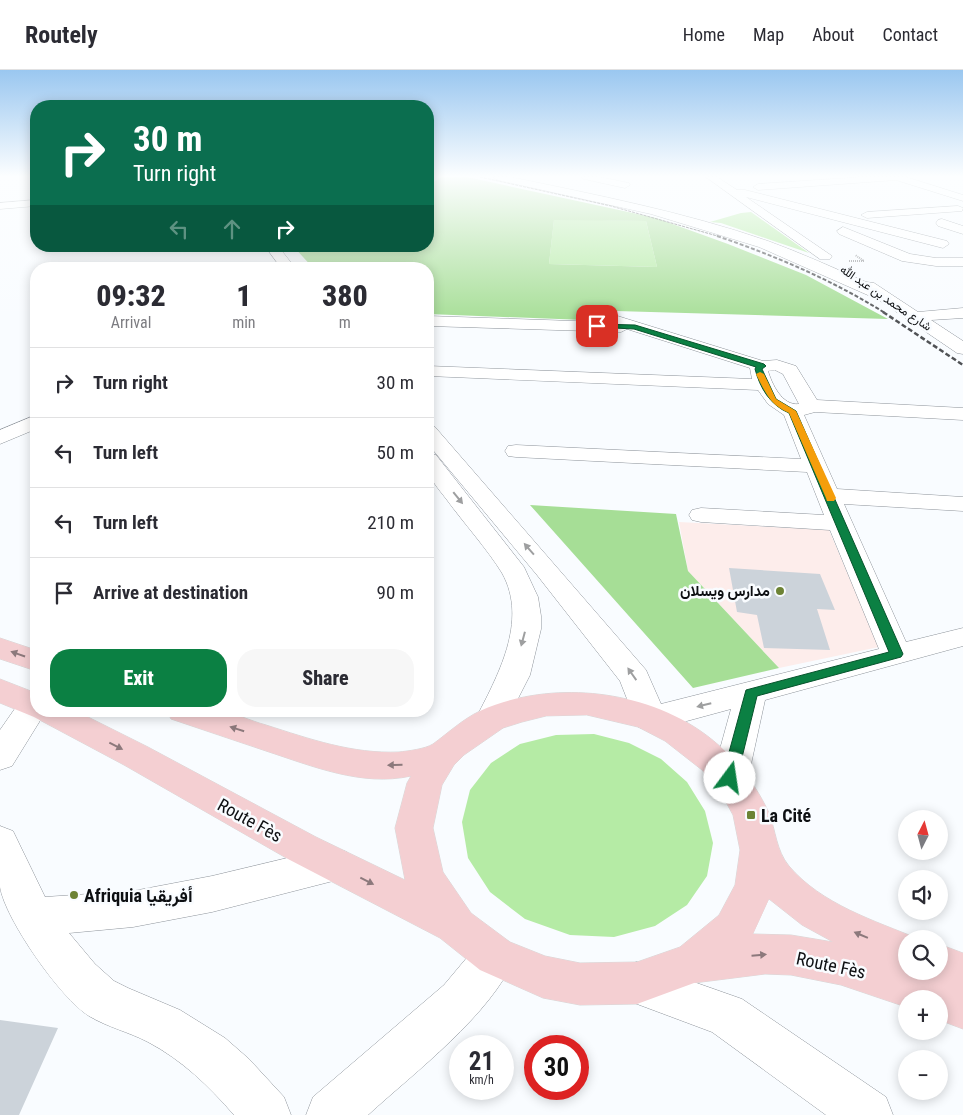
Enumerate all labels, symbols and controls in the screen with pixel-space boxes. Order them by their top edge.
text: Routely [25,21,98,49]
text: Home [683,24,725,45]
text: Map [753,24,784,45]
text: About [812,24,854,45]
text: Contact [882,24,938,45]
text: 30 m [133,119,202,160]
icon: right [50,120,115,185]
text: Turn right [133,161,216,186]
icon: left [165,215,193,243]
icon: ahead [218,215,246,243]
icon: right [271,215,299,243]
street label: شارع محمد بن عبد الله [837,262,934,335]
text: 09:32 [96,278,166,313]
text: 1 [236,278,251,313]
text: 380 [322,278,368,313]
pin [576,305,618,347]
icon: arrive [583,312,611,340]
text: Arrival [111,313,151,332]
text: min [232,313,256,332]
text: m [339,313,351,332]
icon: right [50,369,78,397]
text: Turn right [93,371,168,394]
text: 30 m [377,371,414,394]
icon: left [50,439,78,467]
text: Turn left [93,441,158,464]
text: 50 m [377,441,414,464]
one-way arrow [452,492,463,505]
icon: left [50,509,78,537]
text: Turn left [93,511,158,534]
text: 210 m [367,511,414,534]
one-way arrow [523,542,534,555]
icon: arrive [50,579,78,607]
text: Arrive at destination [93,581,248,604]
text: 90 m [377,581,414,604]
place label: مدارس ويسلان [680,582,770,600]
marker: مدارس ويسلان [774,585,786,597]
one-way arrow [519,632,527,647]
button: Exit [50,649,227,707]
button: Share [237,649,414,707]
one-way arrow [10,650,25,658]
one-way arrow [627,667,637,681]
one-way arrow [696,702,711,710]
one-way arrow [230,725,245,732]
one-way arrow [109,742,123,750]
position arrow [703,751,755,803]
one-way arrow [386,761,402,769]
street label: Route Fès [214,794,286,846]
place label: La Cité [761,805,812,826]
marker: La Cité [745,809,757,821]
north arrow [898,810,948,860]
map controls [898,810,948,1100]
button: sound [898,870,948,920]
one-way arrow [360,877,374,885]
place label: Afriquia أفريقيا [84,885,193,907]
marker: Afriquia أفريقيا [68,889,80,901]
button: search [898,930,948,980]
one-way arrow [853,931,868,939]
street label: Route Fès [794,947,868,983]
one-way arrow [752,951,768,959]
button: + [898,990,948,1040]
speed limit sign: 30 [524,1035,589,1100]
text: 21 [469,1047,494,1076]
button: − [898,1050,948,1100]
text: km/h [469,1073,494,1087]

